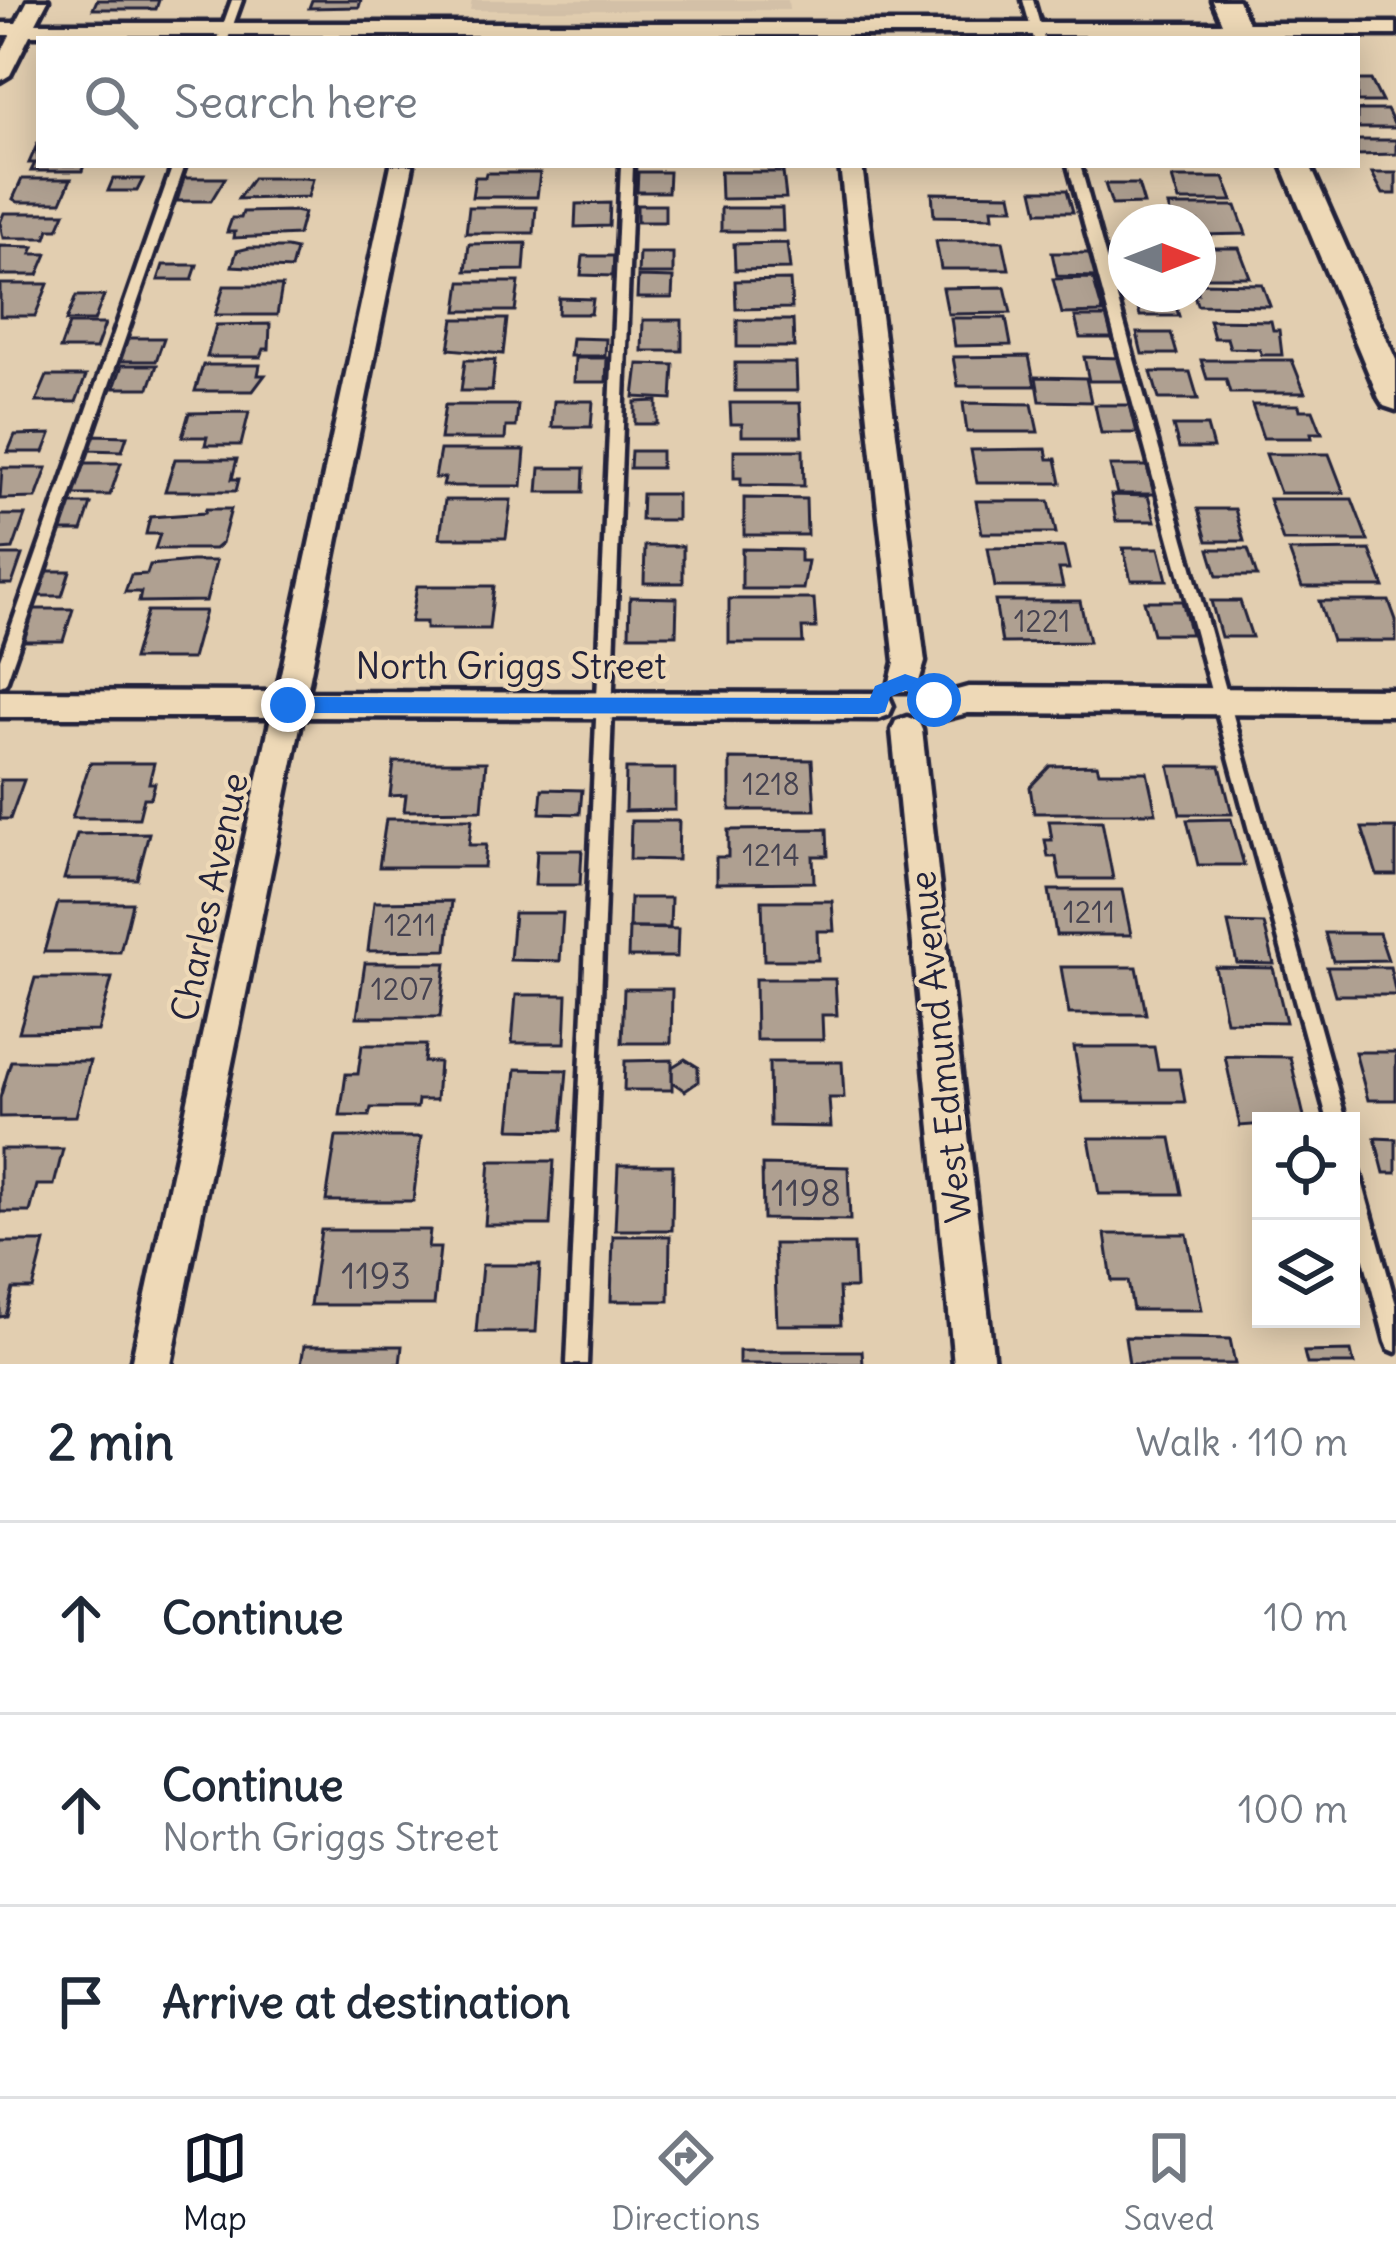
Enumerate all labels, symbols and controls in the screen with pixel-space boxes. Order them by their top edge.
search box [36,36,1360,168]
icon: search [78,69,144,135]
text: Search here [174,74,418,130]
north arrow [1108,204,1216,312]
house number: 1221 [1014,602,1070,640]
street label: North Griggs Street [356,644,666,689]
route start [907,673,961,727]
route end [261,678,315,732]
house number: 1218 [742,765,800,803]
street label: Charles Avenue [161,769,258,1025]
house number: 1214 [742,836,800,874]
street label: West Edmund Avenue [900,869,981,1225]
house number: 1211 [1063,893,1115,931]
house number: 1211 [384,906,436,944]
house number: 1207 [371,970,433,1008]
map controls [1252,1112,1360,1328]
button: locate [1252,1112,1360,1220]
house number: 1198 [771,1171,841,1216]
button: layers [1252,1220,1360,1328]
house number: 1193 [341,1254,411,1299]
text: 2 min [48,1410,174,1474]
text: Walk · 110 m [1136,1418,1348,1467]
icon: ahead [48,1585,114,1651]
text: Continue [162,1590,344,1646]
text: 10 m [1263,1593,1348,1642]
text: Continue [162,1757,344,1813]
icon: ahead [48,1777,114,1843]
text: 100 m [1238,1785,1348,1834]
text: North Griggs Street [162,1813,499,1862]
icon: arrive [48,1969,114,2035]
text: Arrive at destination [162,1974,571,2030]
tab: Map [182,2125,248,2239]
tab: Directions [611,2125,760,2239]
tab: Saved [1124,2125,1214,2239]

